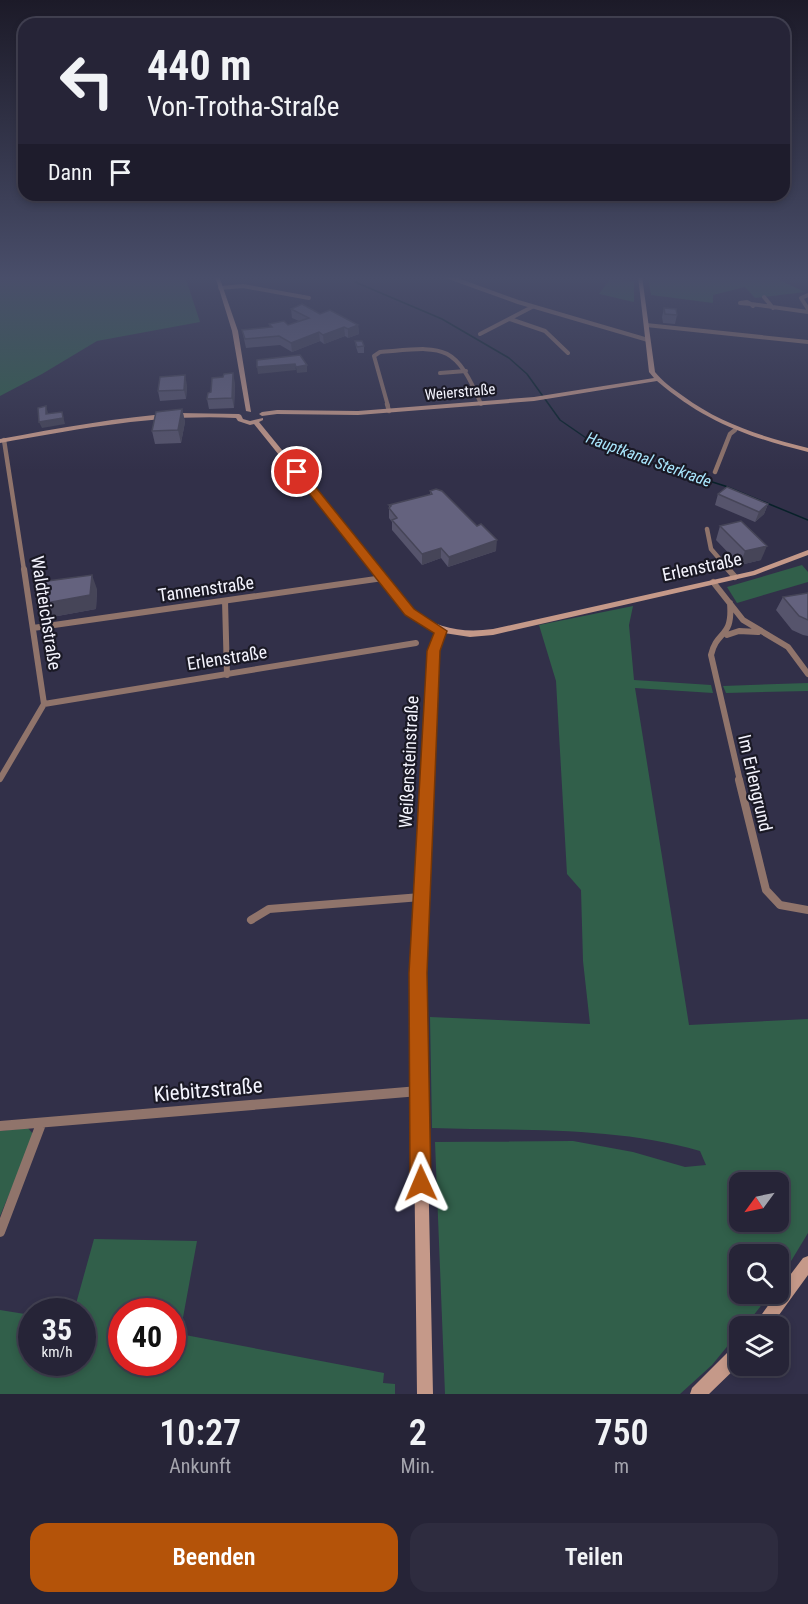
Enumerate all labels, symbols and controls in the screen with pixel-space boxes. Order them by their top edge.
text: 440 m [147,41,252,90]
icon: left [48,42,126,120]
text: Von-Trotha-Straße [147,91,339,123]
icon: arrive [104,156,137,189]
text: Dann [48,160,92,185]
street label: Weierstraße [424,380,496,404]
water label: Hauptkanal Sterkrade [584,428,714,491]
pin [271,446,322,497]
icon: arrive [280,455,313,488]
street label: Erlenstraße [660,548,744,585]
street label: Waldteichstraße [27,554,66,671]
street label: Tannenstraße [157,571,255,606]
street label: Erlenstraße [185,641,268,674]
street label: Weißensteinstraße [395,695,422,829]
street label: Im Erlengrund [734,732,777,833]
street label: Kiebitzstraße [152,1073,264,1107]
position arrow [389,1151,453,1215]
north arrow [729,1172,789,1232]
map controls [729,1172,789,1376]
button: search [729,1244,789,1304]
speed limit sign: 40 [108,1298,186,1376]
text: 35 [42,1312,72,1347]
button: layers [729,1316,789,1376]
text: km/h [42,1343,72,1361]
text: 10:27 [159,1412,241,1454]
text: 2 [409,1412,427,1454]
text: 750 [594,1412,649,1454]
text: Ankunft [169,1454,231,1478]
text: Min. [400,1454,435,1478]
text: m [614,1454,629,1478]
button: Beenden [30,1523,398,1592]
button: Teilen [410,1523,778,1592]

